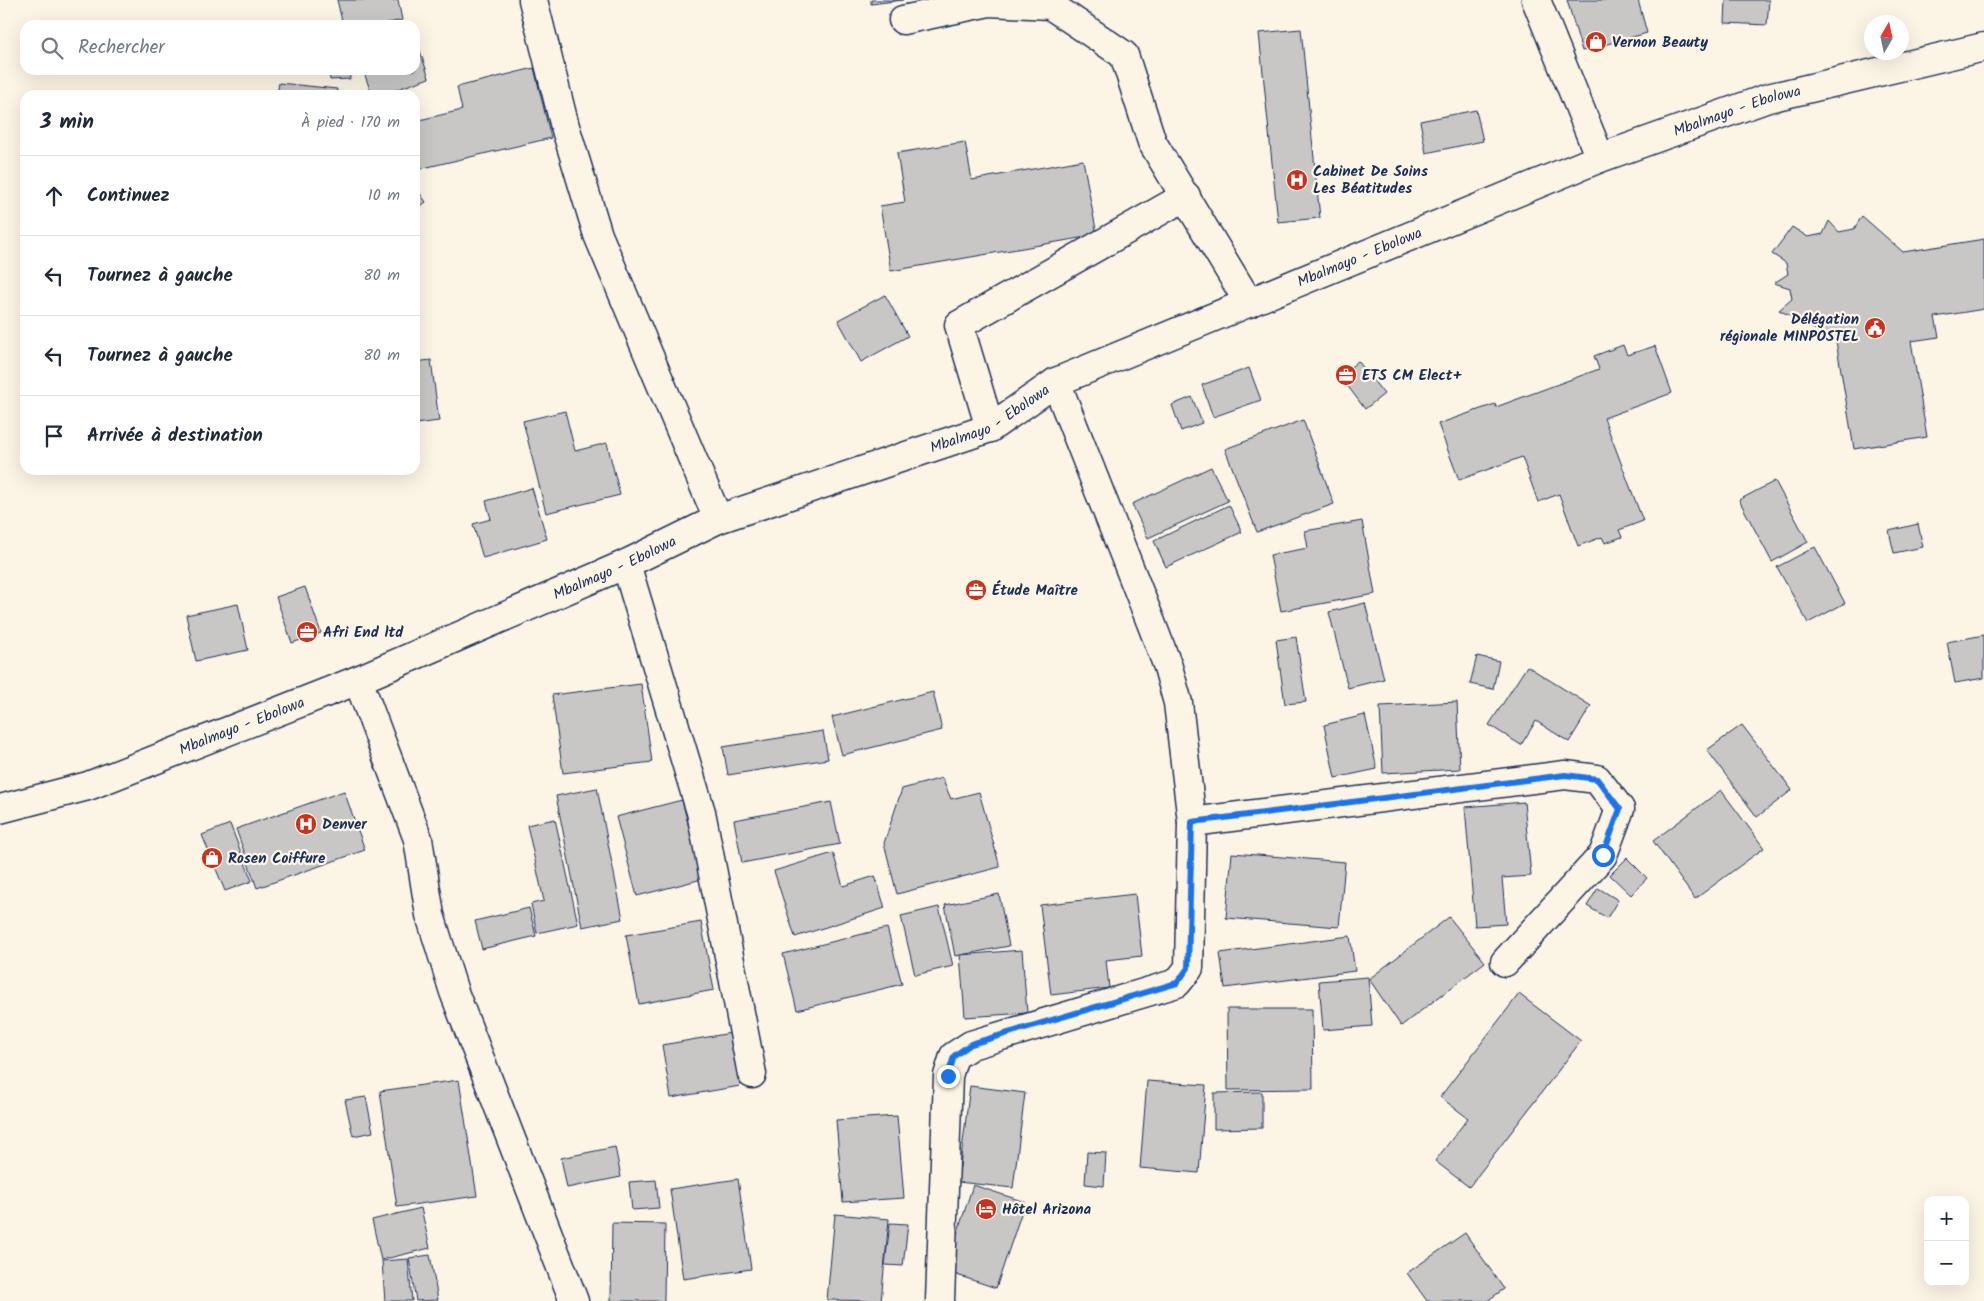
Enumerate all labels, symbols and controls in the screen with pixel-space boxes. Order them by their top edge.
north arrow [1864,15,1909,60]
search box [20,20,420,75]
shop icon: Vernon Beauty [1584,30,1608,54]
place label: Vernon Beauty [1612,31,1708,55]
text: Rechercher [78,33,165,63]
icon: search [38,34,66,62]
street label: Mbalmayo - Ebolowa [1670,80,1803,144]
text: 3 min [40,106,94,139]
text: À pied · 170 m [301,110,400,135]
place label: Cabinet De Soins Les Béatitudes [1313,160,1428,201]
hospital icon: Cabinet De Soins Les Béatitudes [1285,168,1309,192]
text: Continuez [87,181,170,211]
icon: ahead [40,182,68,210]
text: 10 m [368,183,400,208]
street label: Mbalmayo - Ebolowa [1294,221,1426,294]
text: Tournez à gauche [87,261,233,291]
icon: left [40,262,68,290]
text: 80 m [363,263,400,288]
place label: Délégation régionale MINPOSTEL [1720,308,1859,349]
public building icon: Délégation régionale MINPOSTEL [1863,316,1887,340]
text: Tournez à gauche [87,341,233,371]
icon: left [40,342,68,370]
text: 80 m [363,343,400,368]
office icon: ETS CM Elect+ [1334,363,1358,387]
place label: ETS CM Elect+ [1362,364,1463,388]
street label: Mbalmayo - Ebolowa [927,379,1055,460]
text: Arrivée à destination [87,421,263,451]
icon: arrive [40,422,68,450]
street label: Mbalmayo - Ebolowa [549,530,681,607]
office icon: Étude Maître [964,578,988,602]
place label: Étude Maître [992,579,1079,603]
office icon: Afri End ltd [295,620,319,644]
place label: Afri End ltd [323,621,404,645]
street label: Mbalmayo - Ebolowa [176,691,308,762]
hospital icon: Denver [294,812,318,836]
place label: Denver [322,813,367,837]
route start [1592,844,1615,867]
shop icon: Rosen Coiffure [200,846,224,870]
place label: Rosen Coiffure [228,847,326,871]
route end [937,1065,960,1088]
map controls [1924,1196,1969,1286]
button: + [1924,1196,1969,1241]
hotel icon: Hôtel Arizona [974,1197,998,1221]
place label: Hôtel Arizona [1002,1198,1092,1222]
button: − [1924,1241,1969,1286]

